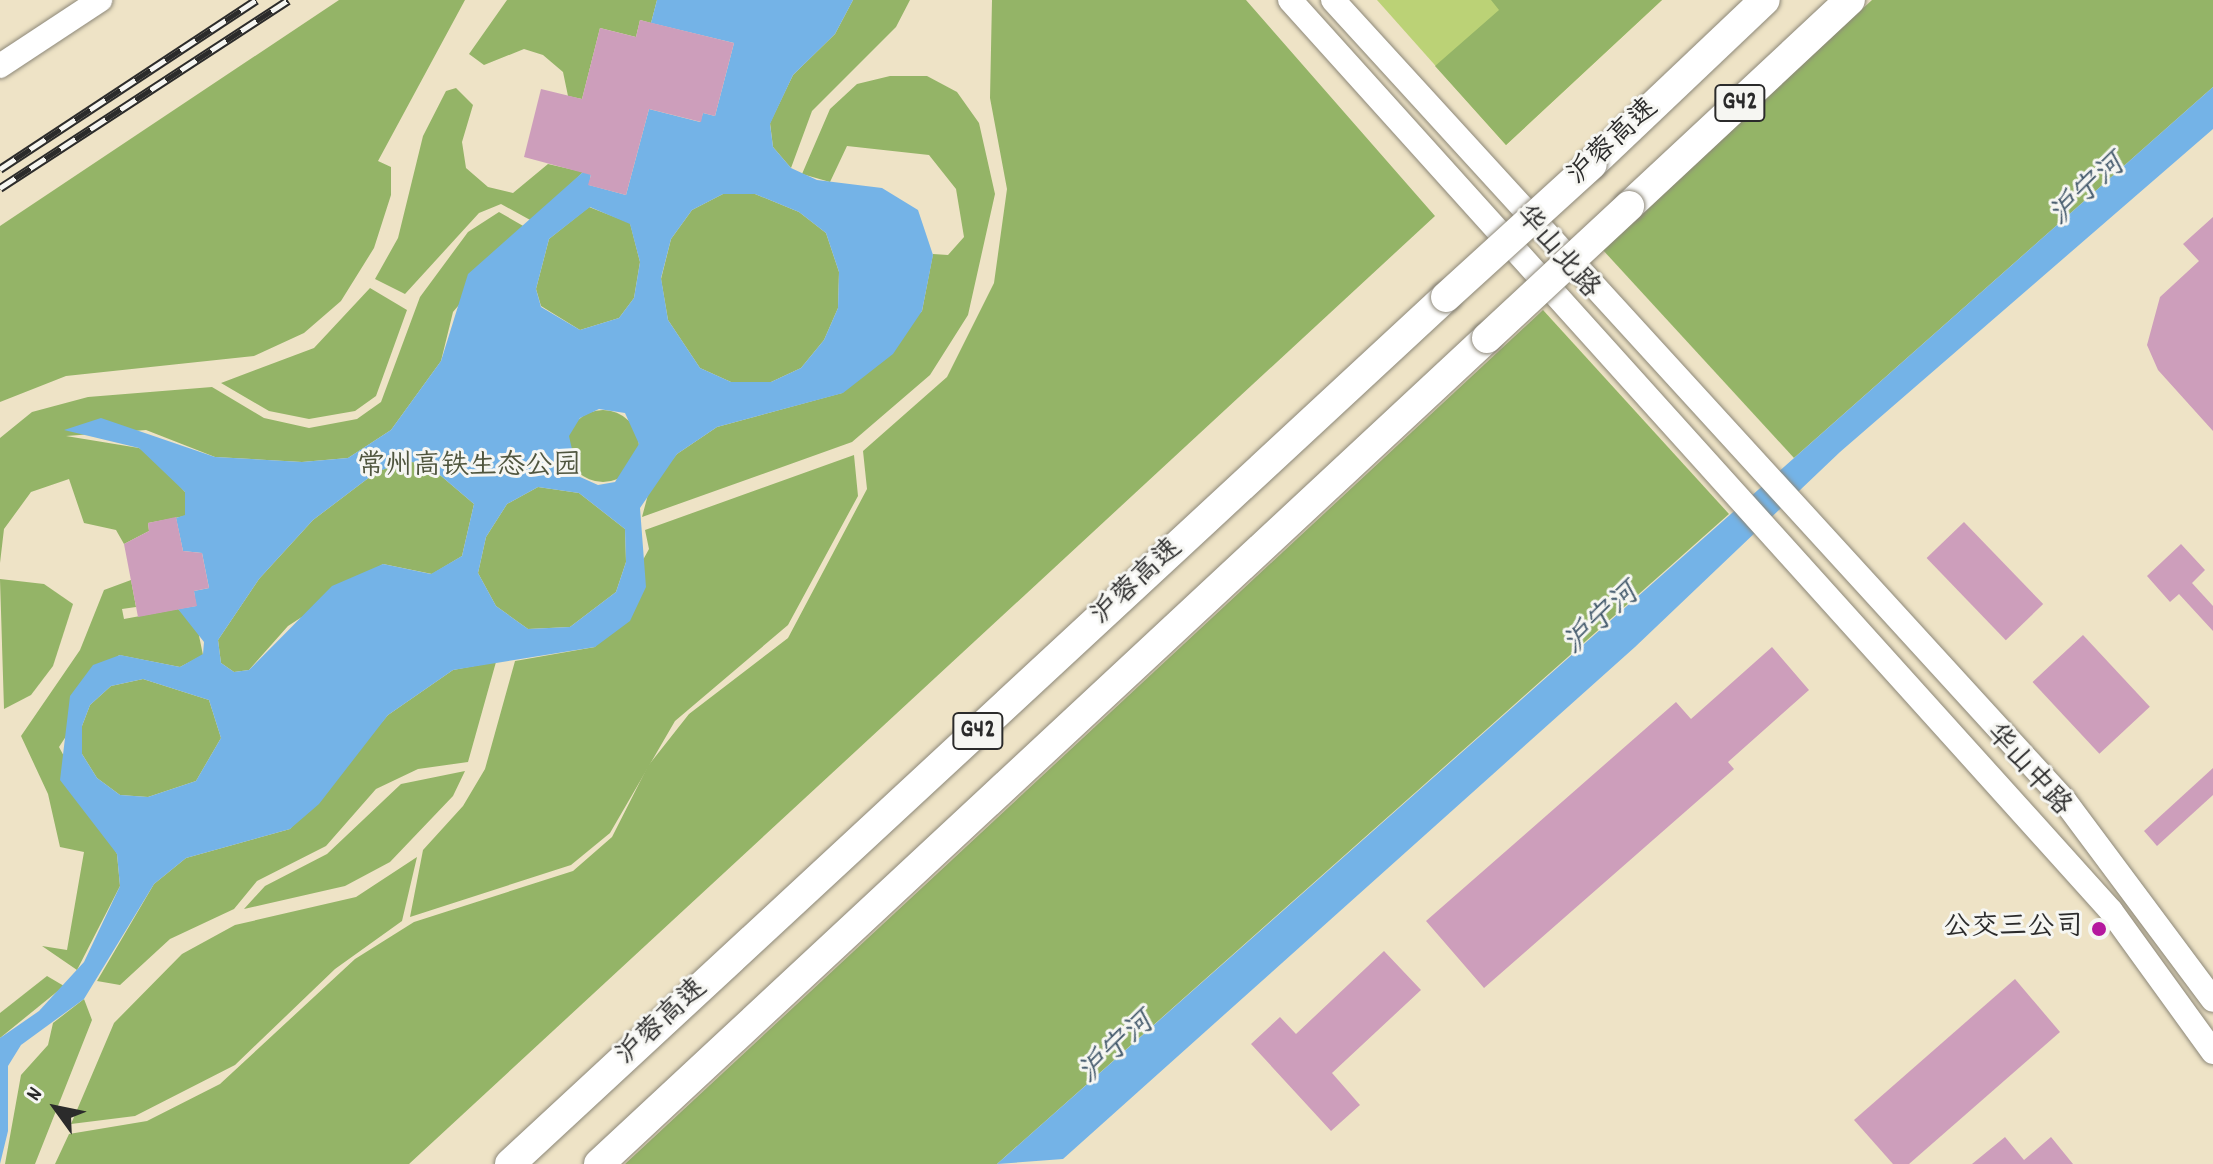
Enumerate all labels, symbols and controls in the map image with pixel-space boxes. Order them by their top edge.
road number: G42 [1714,81,1766,125]
street label: 沪蓉高速 [1562,93,1666,193]
water label: 沪宁河 [2044,149,2134,235]
street label: 华山北路 [1507,200,1605,306]
park label: 常州高铁生态公园 [357,451,581,485]
street label: 沪蓉高速 [1086,533,1190,633]
water label: 沪宁河 [1558,578,1648,664]
road number: G42 [952,709,1004,753]
street label: 华山中路 [1977,718,2077,824]
place label: 公交三公司 [1943,912,2083,946]
marker: 公交三公司 [2090,920,2108,938]
street label: 沪蓉高速 [611,973,715,1073]
water label: 沪宁河 [1073,1007,1163,1093]
north arrow [16,1068,96,1148]
text: N [19,1082,51,1108]

